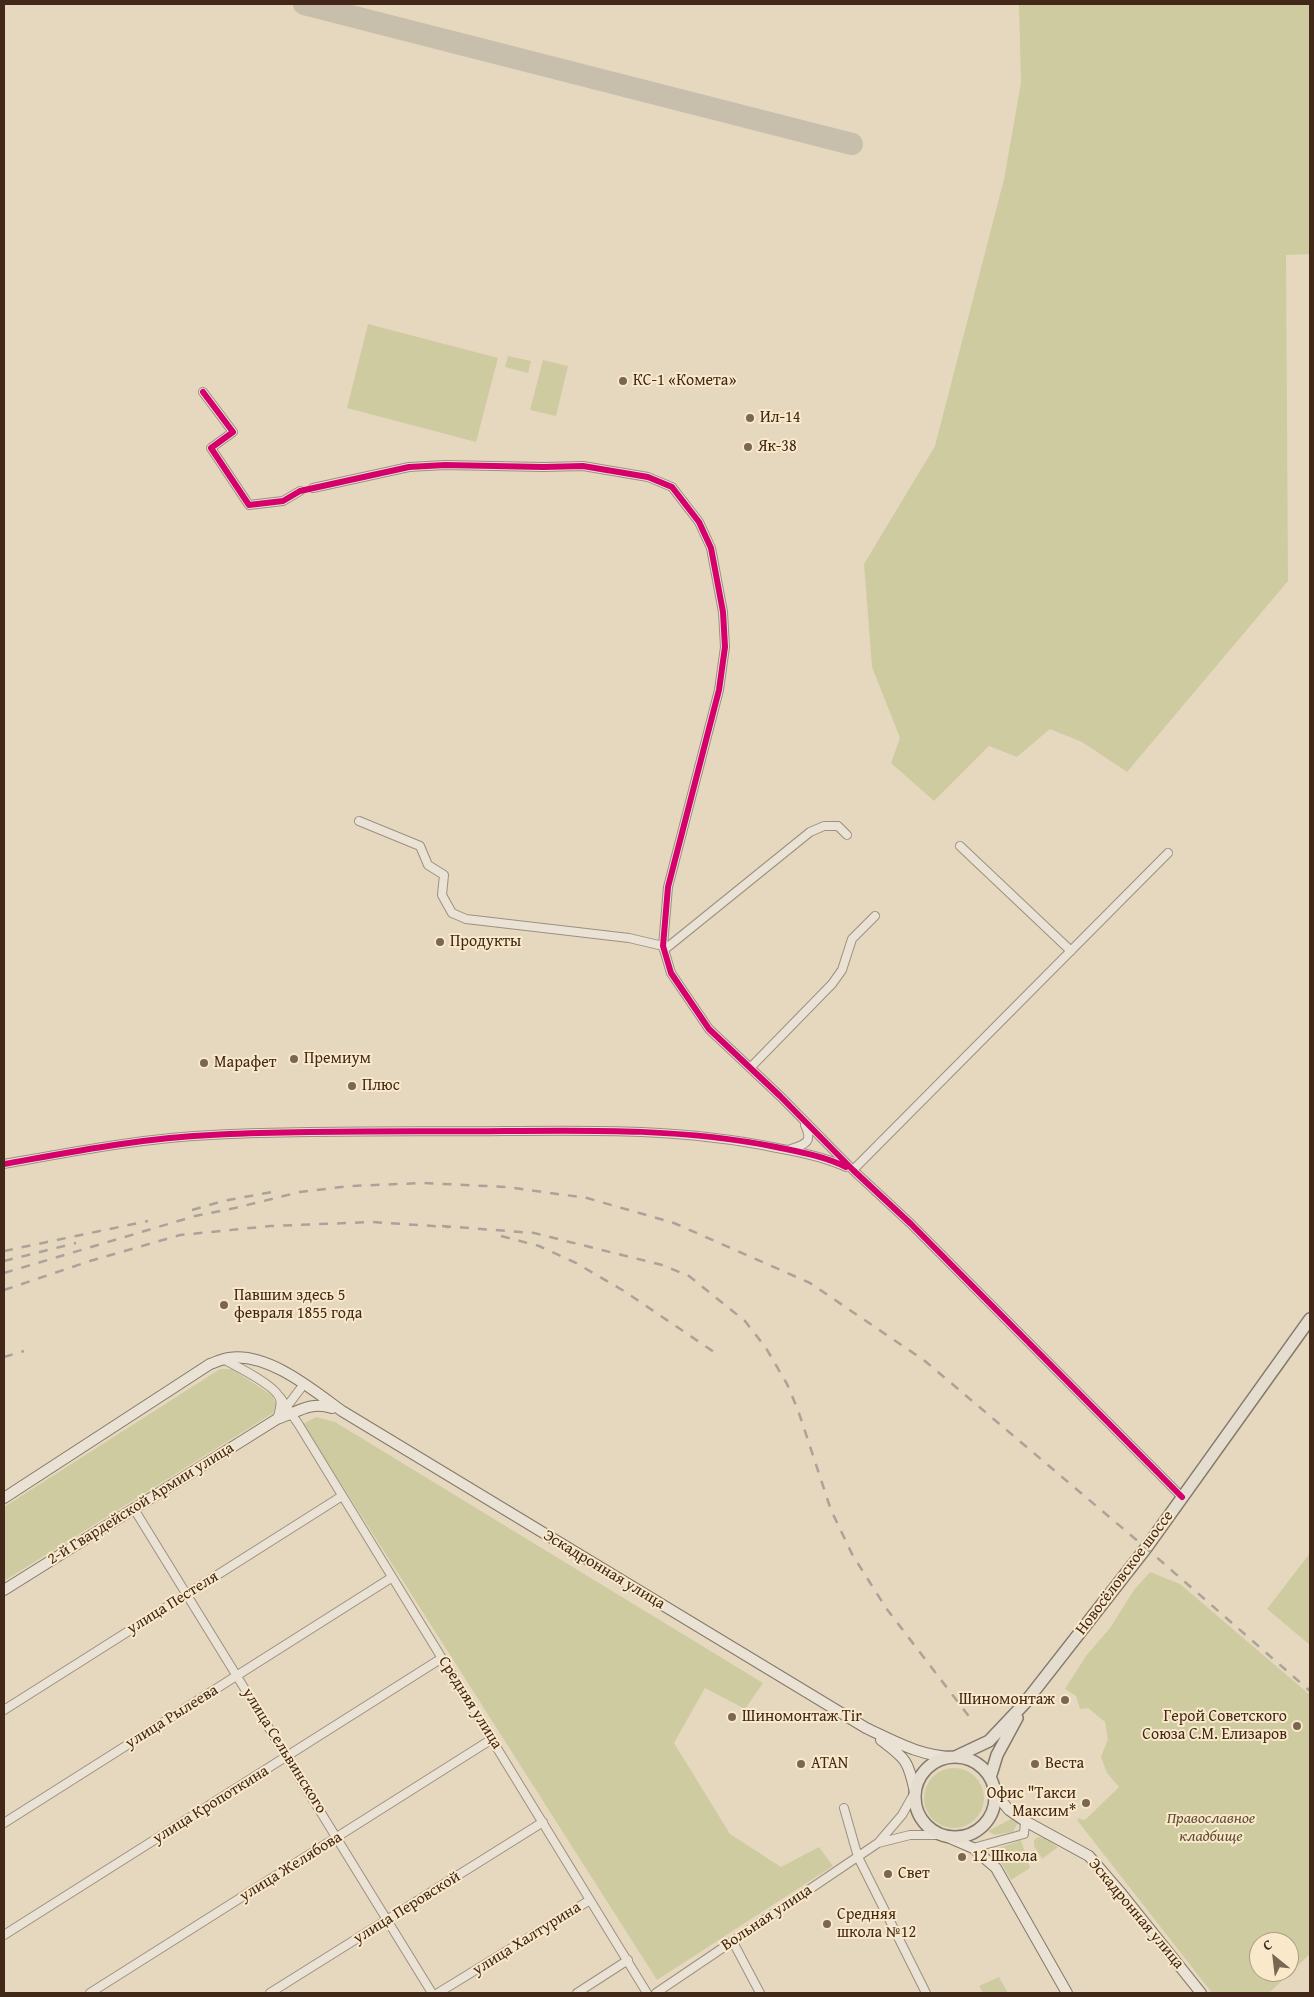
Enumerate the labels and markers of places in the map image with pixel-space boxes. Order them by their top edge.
place label: КС-1 «Комета» [633,371,736,391]
marker: КС-1 «Комета» [617,375,629,387]
place label: Ил-14 [760,408,800,428]
marker: Ил-14 [744,412,756,424]
place label: Як-38 [758,437,797,457]
marker: Як-38 [742,441,754,453]
place label: Продукты [450,932,521,952]
marker: Продукты [434,936,446,948]
place label: Премиум [304,1049,371,1069]
place label: Марафет [214,1053,276,1073]
marker: Премиум [288,1053,300,1065]
marker: Марафет [198,1057,210,1069]
place label: Плюс [362,1076,400,1096]
marker: Плюс [346,1080,358,1092]
place label: Павшим здесь 5 февраля 1855 года [234,1286,362,1324]
marker: Павшим здесь 5 февраля 1855 года [218,1299,230,1311]
place label: Шиномонтаж [959,1690,1055,1710]
marker: Шиномонтаж [1059,1694,1071,1706]
place label: Шиномонтаж Tir [742,1707,862,1727]
place label: Герой Советского Союза С.М. Елизаров [1142,1707,1287,1745]
marker: Шиномонтаж Tir [726,1711,738,1723]
marker: Герой Советского Союза С.М. Елизаров [1291,1720,1303,1732]
place label: ATAN [811,1754,848,1774]
place label: Веста [1045,1754,1084,1774]
marker: ATAN [795,1758,807,1770]
marker: Веста [1029,1758,1041,1770]
place label: Офис "Такси Максим* [987,1784,1076,1822]
marker: Офис "Такси Максим* [1080,1797,1092,1809]
place label: 12 Школа [972,1847,1037,1867]
marker: 12 Школа [956,1851,968,1863]
place label: Свет [898,1864,930,1884]
marker: Свет [882,1868,894,1880]
place label: Средняя школа №12 [837,1905,916,1943]
marker: Средняя школа №12 [821,1918,833,1930]

